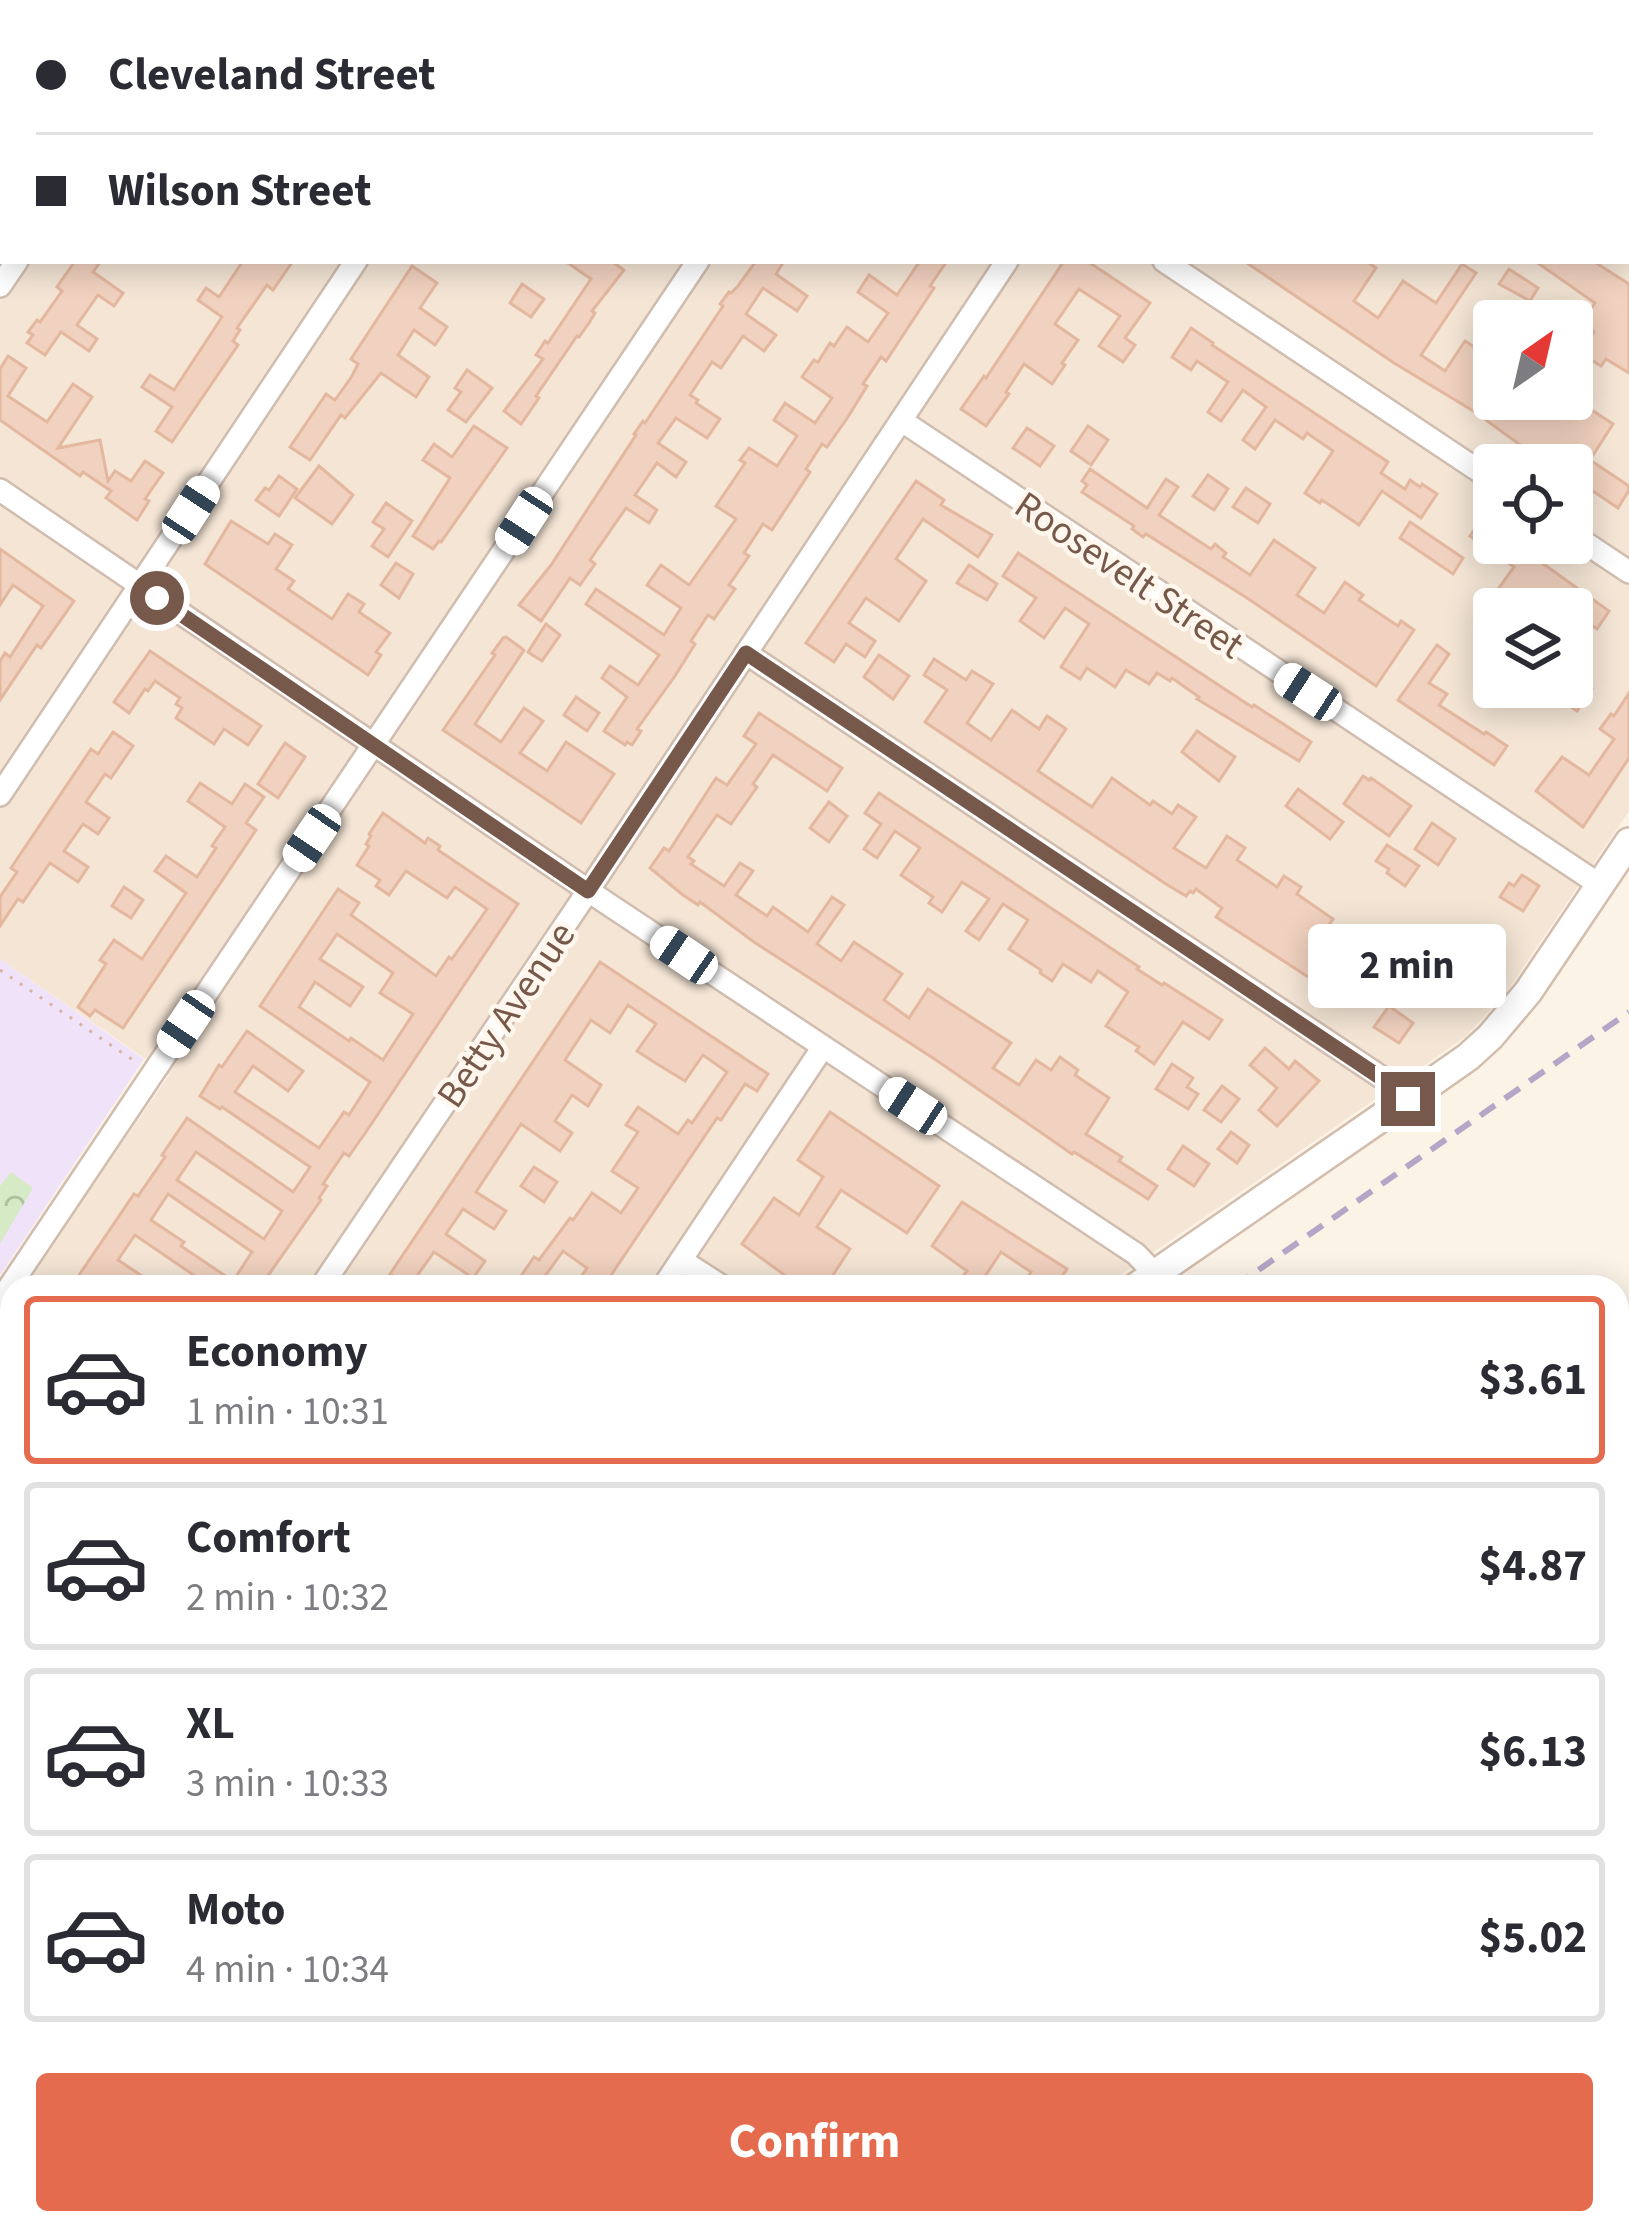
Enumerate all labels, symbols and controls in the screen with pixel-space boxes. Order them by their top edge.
text: Cleveland Street [108,43,436,107]
text: Wilson Street [108,159,371,223]
north arrow [1473,300,1593,420]
map controls [1473,300,1593,708]
button: locate [1473,444,1593,564]
car [156,470,226,550]
street label: Roosevelt Street [1003,478,1255,673]
car [489,481,559,561]
route start [130,571,184,625]
button: layers [1473,588,1593,708]
car [1268,657,1348,727]
car [277,798,347,878]
street label: Betty Avenue [424,911,590,1119]
car [644,920,724,990]
callout: 2 min [1309,925,1507,1009]
text: 2 min [1360,938,1454,994]
car [151,984,221,1064]
car [873,1071,953,1141]
route end [1381,1072,1435,1126]
text: Economy [186,1320,368,1384]
icon: car [42,1326,150,1434]
text: $3.61 [1478,1348,1587,1412]
text: 1 min · 10:31 [186,1384,389,1440]
text: Comfort [186,1506,351,1570]
icon: car [42,1512,150,1620]
text: $4.87 [1478,1534,1587,1598]
text: 2 min · 10:32 [186,1570,389,1626]
text: XL [186,1692,235,1756]
icon: car [42,1698,150,1806]
text: $6.13 [1478,1720,1587,1784]
text: 3 min · 10:33 [186,1756,389,1812]
text: Moto [186,1878,285,1942]
icon: car [42,1884,150,1992]
text: $5.02 [1478,1906,1587,1970]
text: 4 min · 10:34 [186,1942,389,1998]
button: Confirm [36,2073,1593,2211]

